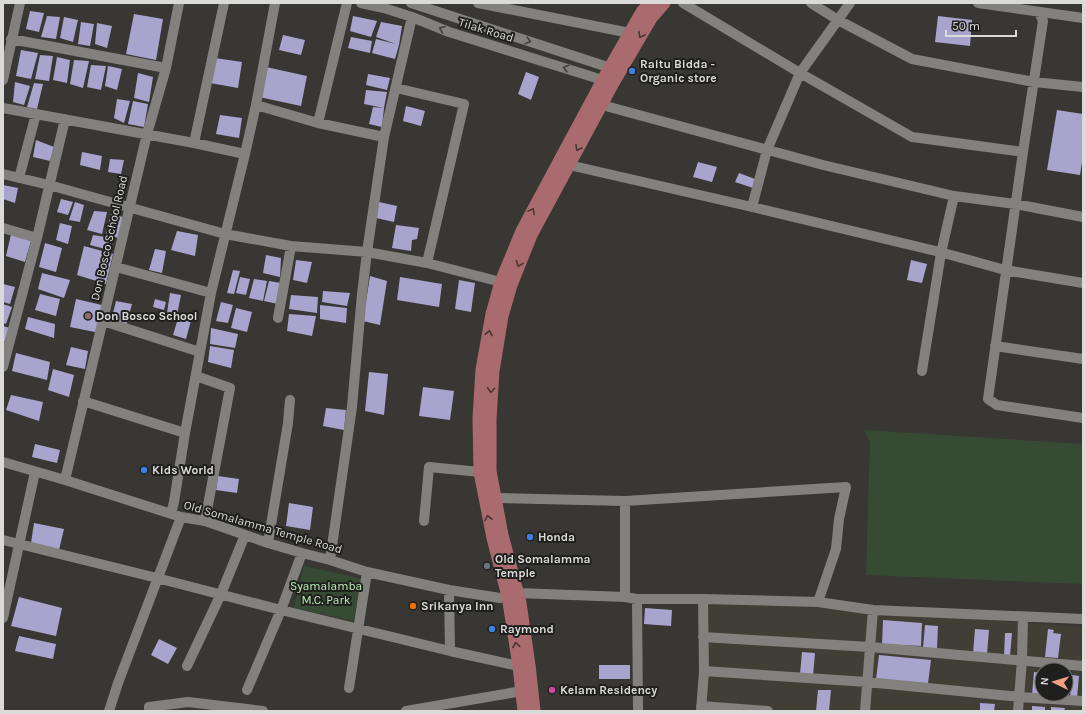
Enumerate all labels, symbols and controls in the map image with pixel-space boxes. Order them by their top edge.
scale bar [946,12,1016,38]
street label: Tilak Road [457,15,515,45]
text: 50 m [952,19,980,33]
one-way arrow [439,26,447,34]
one-way arrow [639,30,646,38]
one-way arrow [524,36,531,45]
place label: Raitu Bidda - Organic store [640,57,717,85]
one-way arrow [563,64,570,73]
marker: Raitu Bidda - Organic store [627,66,637,76]
one-way arrow [575,144,583,151]
street label: Don Bosco School Road [88,174,130,302]
one-way arrow [528,208,535,215]
one-way arrow [516,260,524,267]
place label: Don Bosco School [96,309,197,323]
marker: Don Bosco School [83,311,93,321]
one-way arrow [484,330,493,336]
one-way arrow [487,387,496,393]
place label: Kids World [152,463,214,477]
marker: Kids World [139,465,149,475]
street label: Old Somalamma Temple Road [182,498,344,556]
one-way arrow [485,514,493,521]
place label: Honda [538,530,575,544]
marker: Honda [525,532,535,542]
place label: Old Somalamma Temple [495,552,591,580]
marker: Old Somalamma Temple [482,561,492,571]
park label: Syamalamba M.C. Park [290,579,362,607]
place label: Srikanya Inn [421,599,494,613]
marker: Srikanya Inn [408,601,418,611]
place label: Raymond [500,622,554,636]
marker: Raymond [487,624,497,634]
one-way arrow [512,641,521,648]
north arrow [1034,662,1074,702]
text: N [1038,677,1051,686]
place label: Kelam Residency [560,683,657,697]
marker: Kelam Residency [547,685,557,695]

